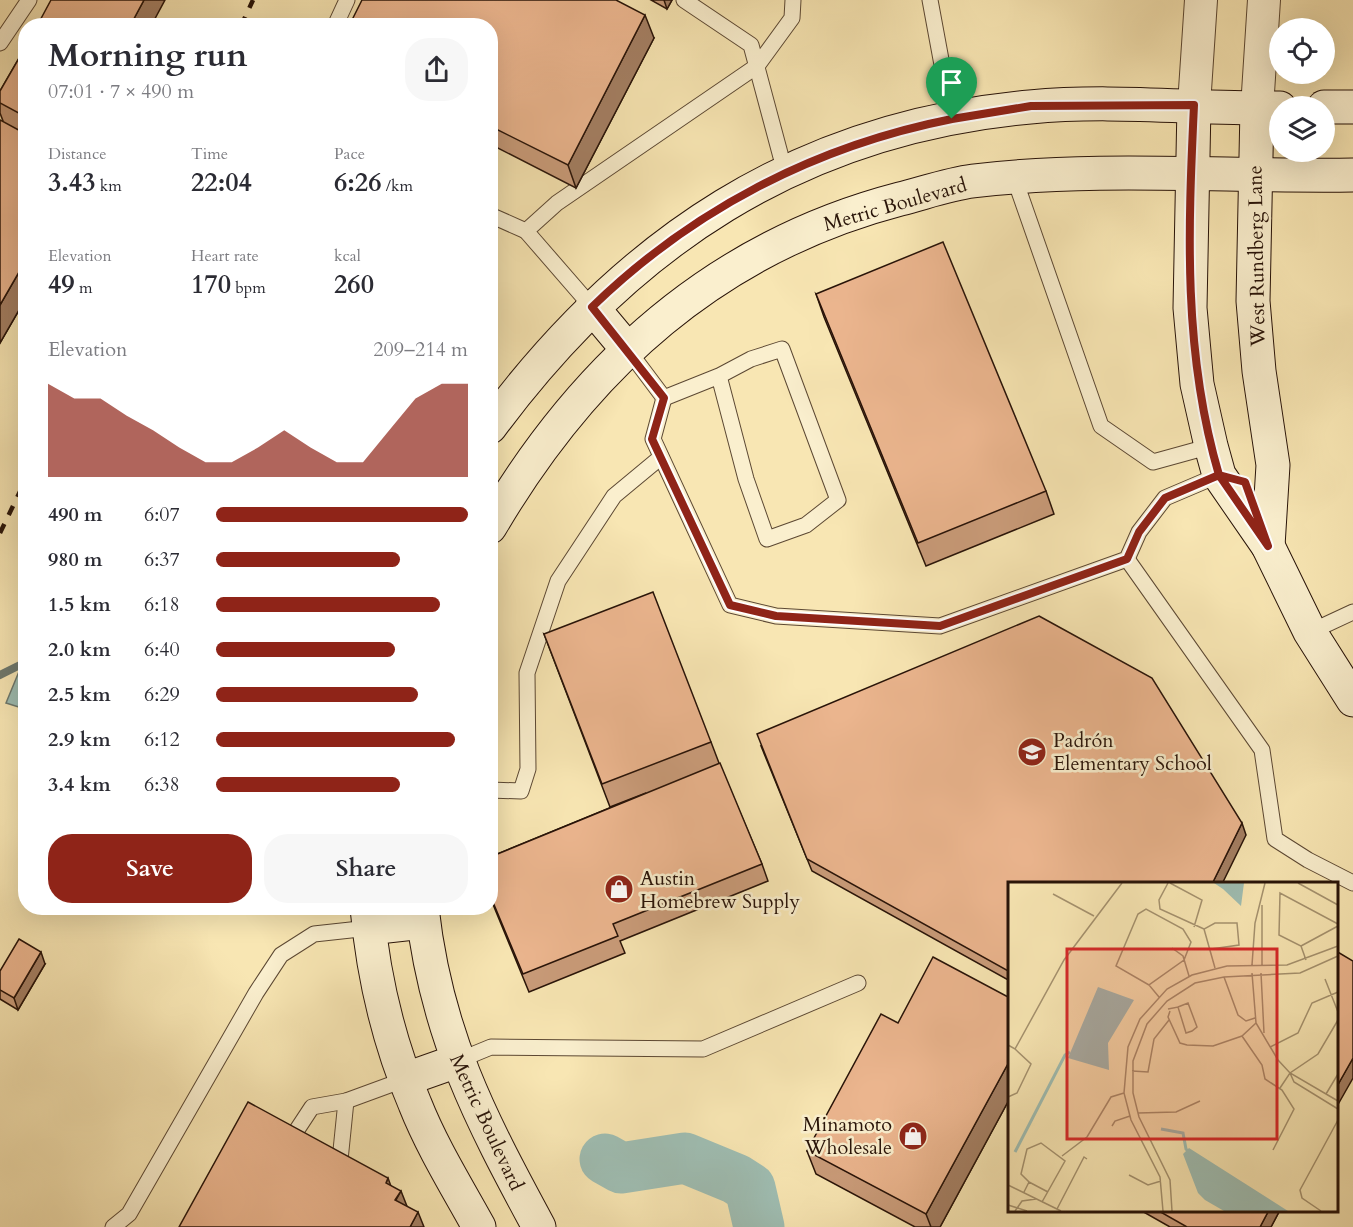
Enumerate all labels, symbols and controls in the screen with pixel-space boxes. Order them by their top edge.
map controls [1269,18,1335,162]
button: locate [1269,18,1335,84]
text: Morning run [48,33,248,78]
button: share [405,38,468,101]
pin [926,57,977,119]
icon: arrive [935,66,968,99]
text: 07:01 · 7 × 490 m [48,78,194,105]
button: layers [1269,96,1335,162]
text: Distance [48,143,106,165]
text: Time [191,143,228,165]
text: Pace [334,143,365,165]
text: 3.43 [48,165,96,200]
text: 22:04 [191,165,252,200]
text: 6:26 [334,165,382,200]
street label: West Rundberg Lane [1241,165,1272,348]
street label: Metric Boulevard [820,171,970,238]
text: km [96,175,122,197]
text: /km [382,175,413,197]
text: Elevation [48,245,112,267]
text: Heart rate [191,245,259,267]
text: kcal [334,245,361,267]
text: 49 [48,267,75,302]
text: 170 [191,267,231,302]
text: 260 [334,267,374,302]
text: m [75,277,92,299]
text: bpm [231,277,266,299]
text: Elevation [48,336,127,363]
text: 209–214 m [373,336,468,363]
text: 490 m [48,501,103,528]
text: 6:07 [144,501,180,528]
text: 980 m [48,546,103,573]
text: 6:37 [144,546,180,573]
text: 1.5 km [48,591,111,618]
text: 6:18 [144,591,180,618]
text: 2.0 km [48,636,111,663]
text: 6:40 [144,636,180,663]
text: 2.5 km [48,681,111,708]
text: 6:29 [144,681,180,708]
text: 2.9 km [48,726,111,753]
text: 6:12 [144,726,180,753]
place label: Padrón Elementary School [1053,727,1212,777]
school or university icon: Padrón Elementary School [1016,736,1048,768]
text: 3.4 km [48,771,111,798]
text: 6:38 [144,771,180,798]
button: Save [48,834,252,903]
button: Share [264,834,468,903]
place label: Austin Homebrew Supply [640,865,800,915]
shop icon: Austin Homebrew Supply [603,873,635,905]
inset map [1008,882,1338,1212]
street label: Metric Boulevard [443,1049,530,1195]
place label: Minamoto Wholesale [803,1111,892,1161]
shop icon: Minamoto Wholesale [897,1120,929,1152]

